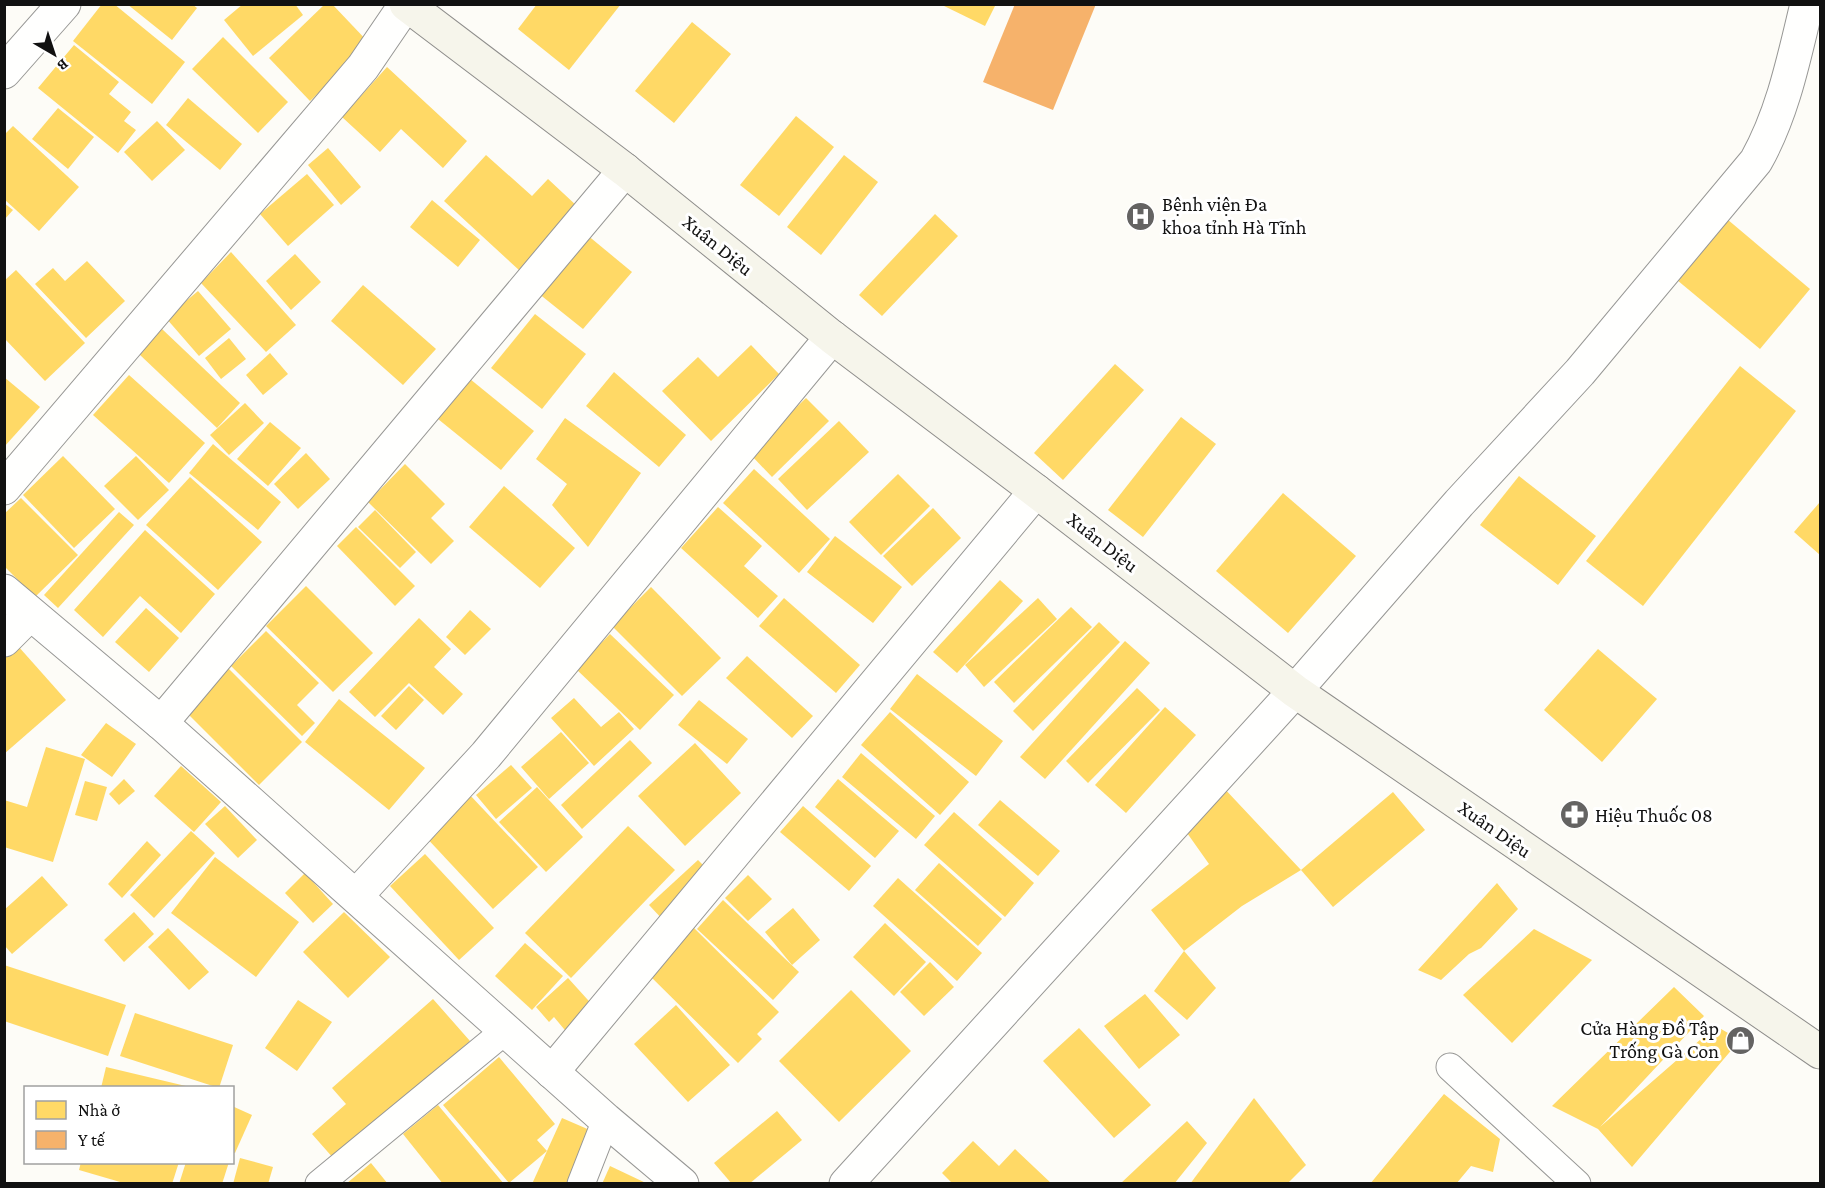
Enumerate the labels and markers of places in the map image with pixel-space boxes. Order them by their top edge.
place label: Bệnh viện Đa khoa tỉnh Hà Tĩnh [1162,193,1307,238]
hospital icon: Bệnh viện Đa khoa tỉnh Hà Tĩnh [1125,200,1157,232]
pharmacy icon: Hiệu Thuốc 08 [1558,799,1590,831]
place label: Hiệu Thuốc 08 [1595,804,1713,827]
place label: Cửa Hàng Đồ Tập Trống Gà Con [1580,1017,1719,1063]
shop icon: Cửa Hàng Đồ Tập Trống Gà Con [1724,1024,1756,1056]

